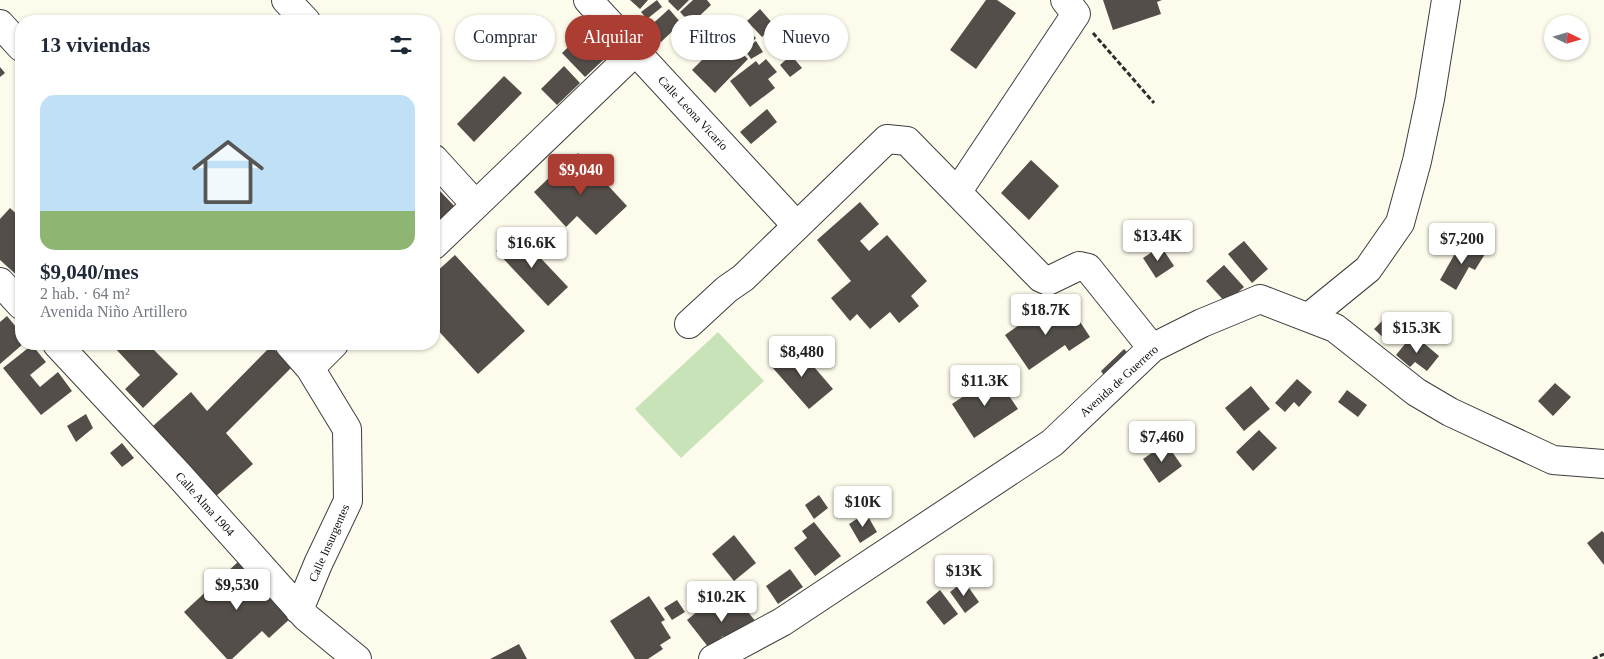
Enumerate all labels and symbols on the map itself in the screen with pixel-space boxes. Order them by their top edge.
north arrow [1544,15,1589,60]
street label: Calle Leona Vicario [655,73,731,153]
pin: $9,040 [540,154,622,196]
pin: $13.4K [1117,220,1199,262]
pin: $7,200 [1421,222,1503,265]
pin: $16.6K [491,226,573,269]
pin: $18.7K [1005,294,1087,336]
pin: $15.3K [1376,312,1458,354]
pin: $8,480 [761,336,843,378]
street label: Avenida de Guerrero [1077,342,1161,420]
pin: $11.3K [944,364,1026,407]
pin: $7,460 [1121,420,1203,463]
street label: Calle Alma 1904 [173,469,237,539]
pin: $10K [833,486,893,528]
street label: Calle Insurgentes [306,502,352,584]
pin: $13K [934,554,994,597]
pin: $9,530 [196,568,278,611]
pin: $10.2K [681,580,763,623]

